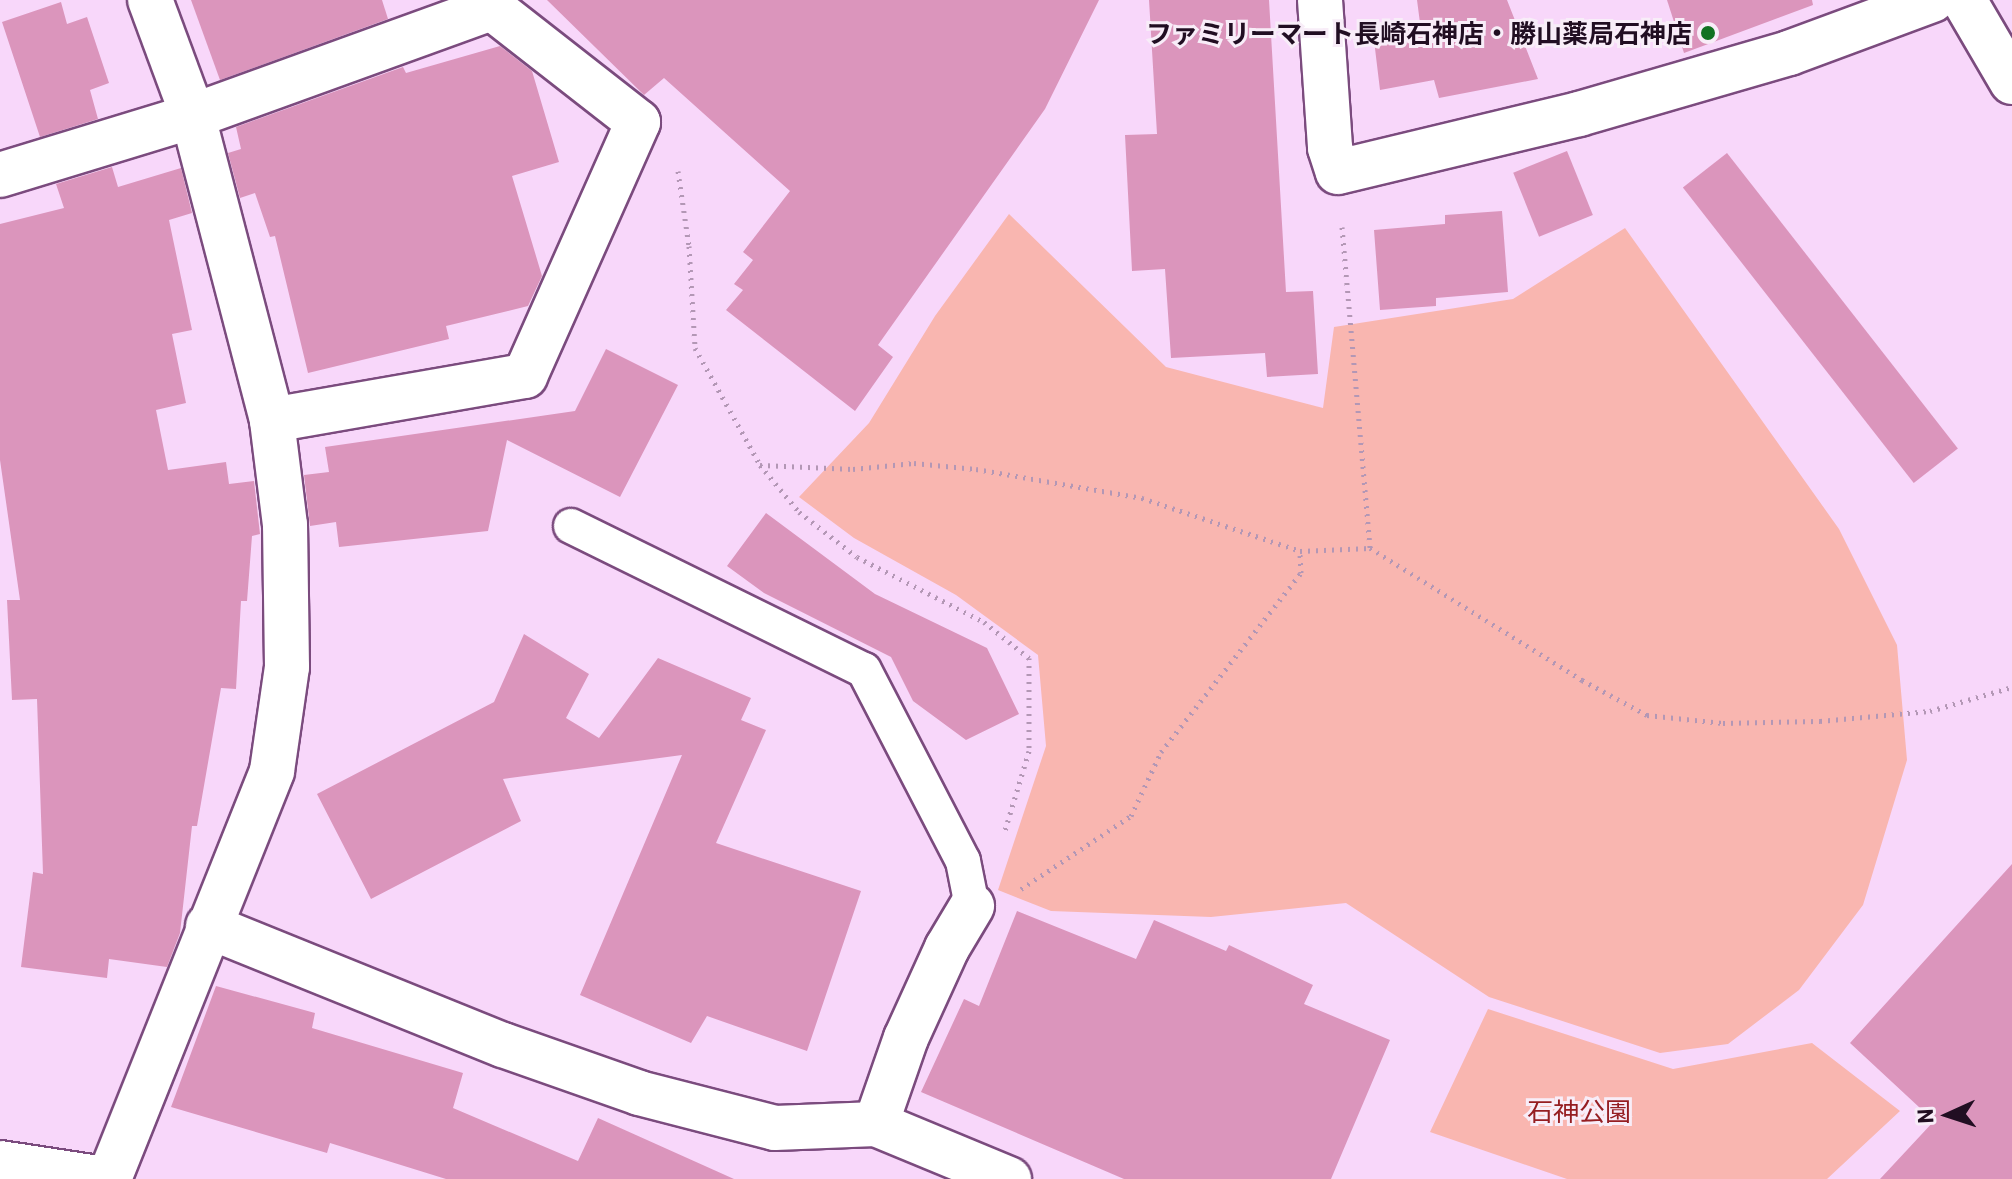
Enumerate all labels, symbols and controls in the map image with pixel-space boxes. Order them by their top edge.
place label: ファミリーマート長崎石神店・勝山薬局石神店 [1146,17,1692,49]
marker: ファミリーマート長崎石神店・勝山薬局石神店 [1699,24,1717,42]
north arrow [1908,1075,1988,1155]
park label: 石神公園 [1527,1095,1631,1127]
text: N [1911,1108,1937,1124]

